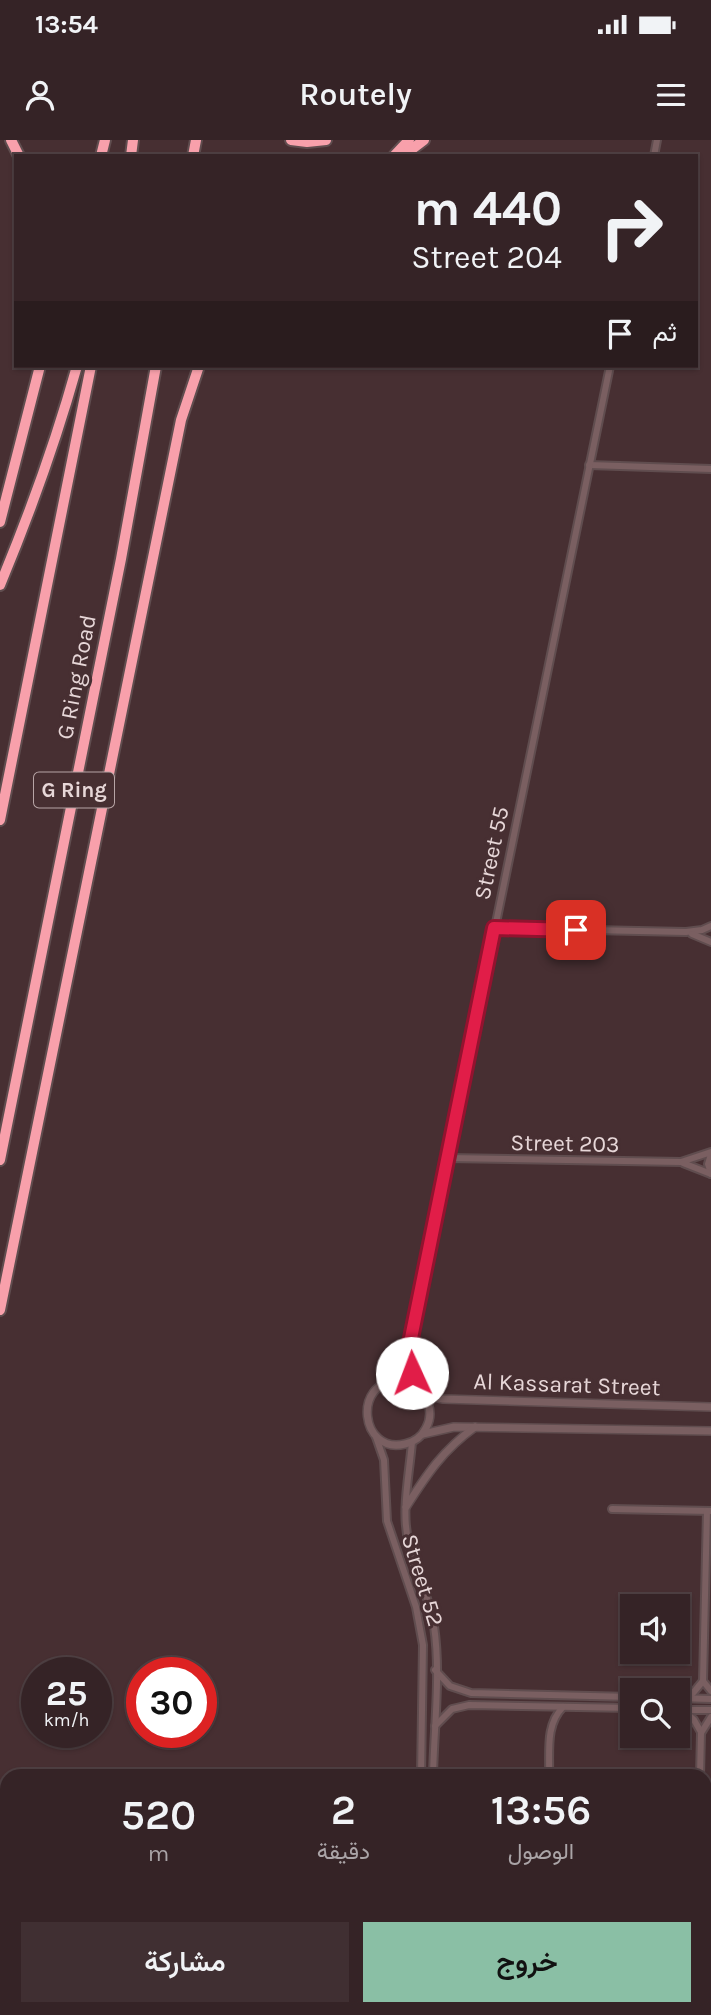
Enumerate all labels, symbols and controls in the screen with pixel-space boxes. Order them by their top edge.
text: 13:54 [35,9,98,40]
icon: person [21,76,59,114]
text: Routely [299,76,412,113]
icon: menu [652,76,690,114]
text: 440 m [414,180,562,237]
icon: right [586,182,677,273]
text: Street 204 [411,239,562,276]
icon: arrive [601,315,639,353]
text: ثم [653,317,677,348]
street label: G Ring Road [51,612,102,742]
road number: G Ring [34,772,114,808]
street label: Street 55 [468,804,515,902]
pin [546,900,606,960]
icon: arrive [557,911,595,949]
street label: Street 203 [510,1129,620,1158]
position arrow [375,1336,449,1410]
street label: Al Kassarat Street [473,1368,661,1401]
street label: Street 52 [396,1531,449,1629]
map controls [620,1594,690,1748]
button: sound [620,1594,690,1664]
speed limit sign: 30 [126,1657,217,1748]
text: 25 [46,1673,87,1714]
button: search [620,1678,690,1748]
text: km/h [44,1709,89,1731]
text: 2 [331,1785,356,1835]
text: 13:56 [491,1785,591,1835]
text: 520 [121,1790,196,1840]
text: دقيقة [317,1838,370,1865]
text: الوصول [508,1838,574,1865]
text: m [148,1840,169,1867]
button: مشاركة [21,1922,349,2002]
button: خروج [363,1922,691,2002]

